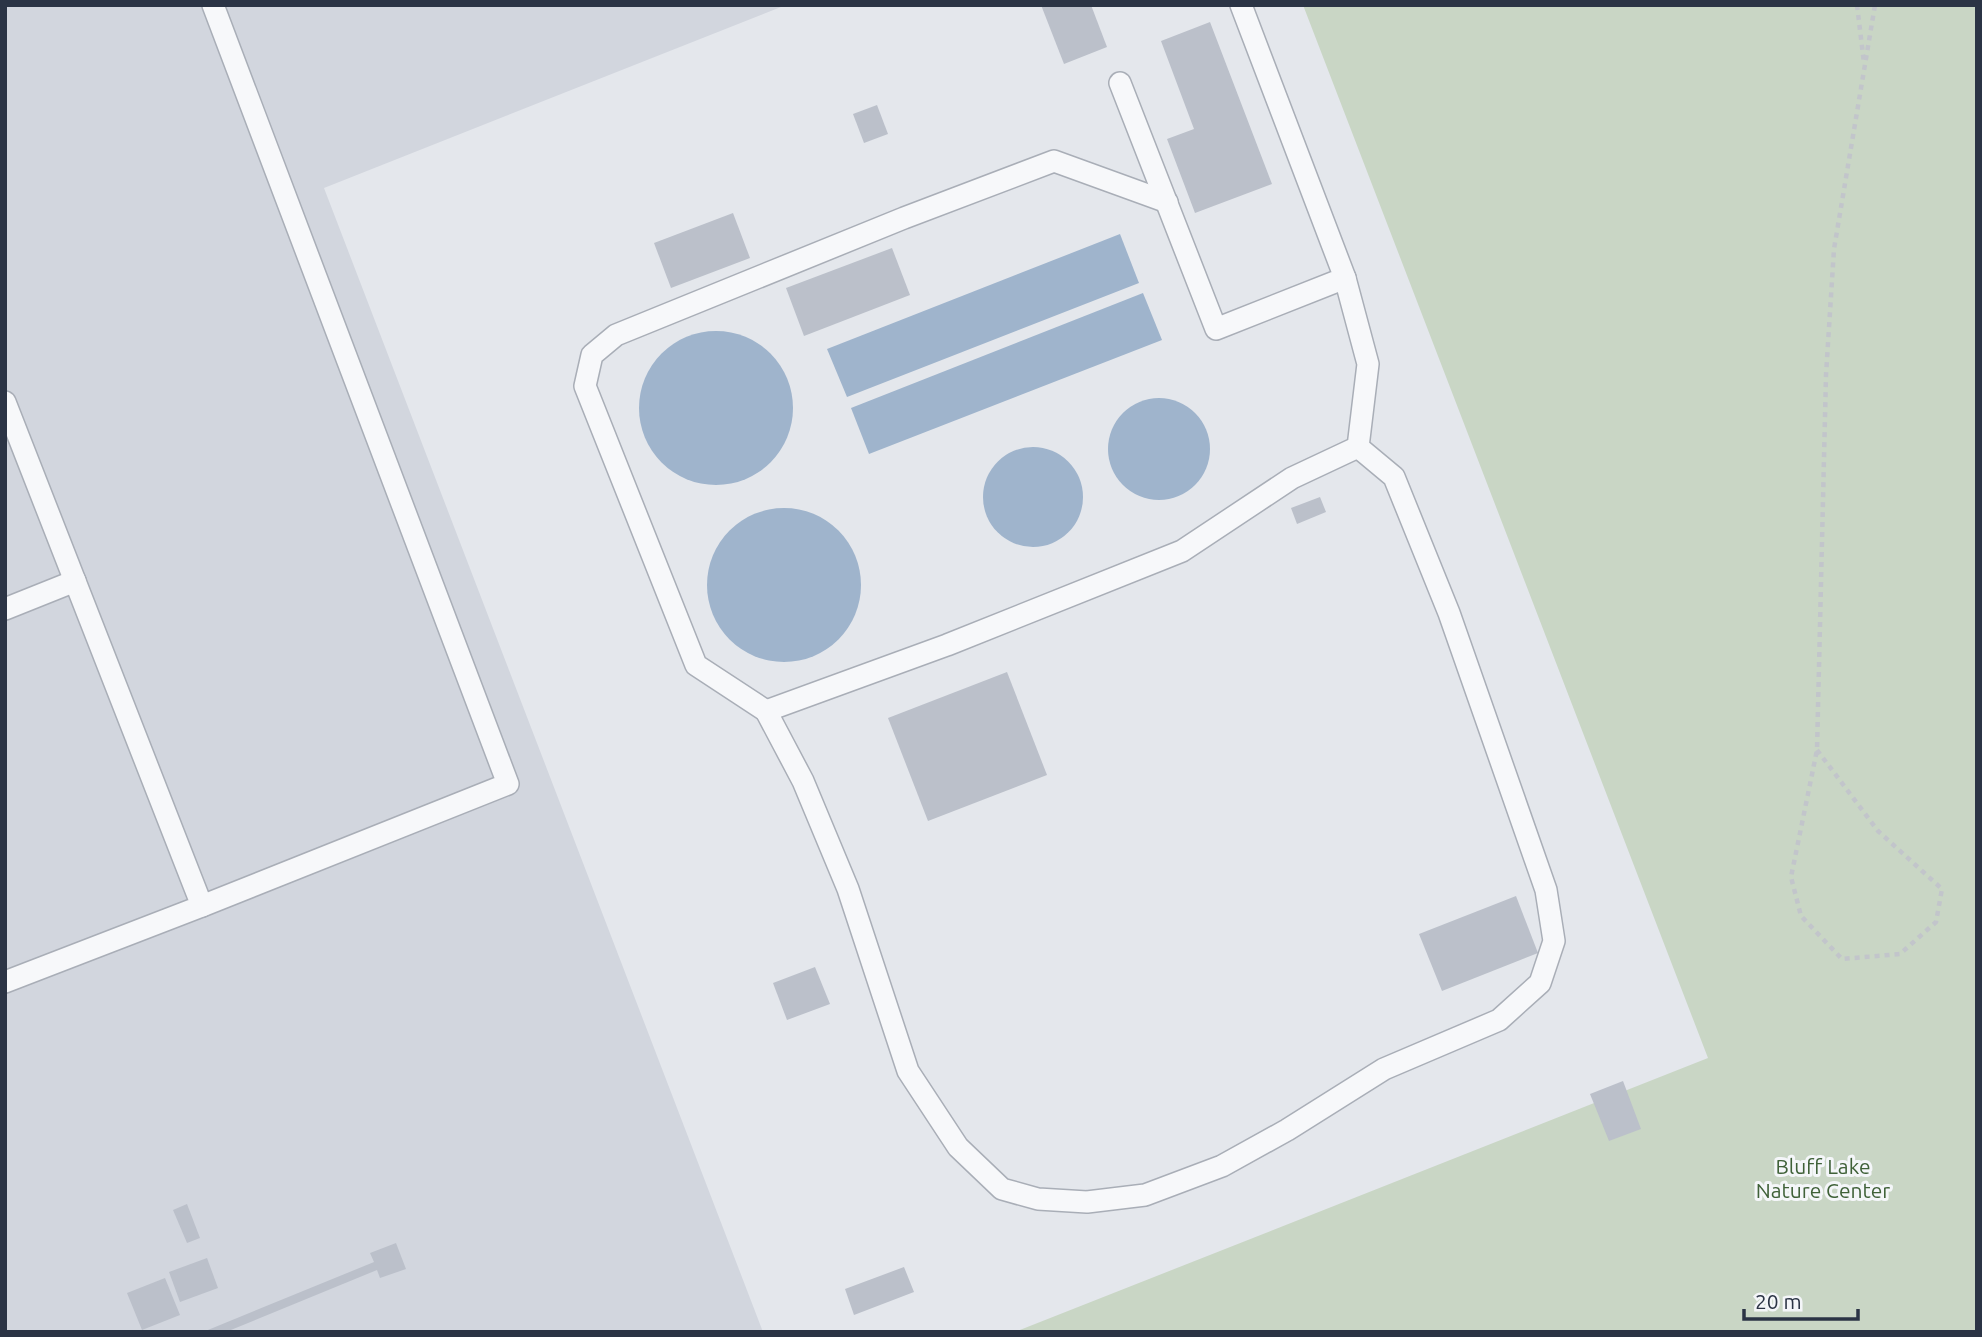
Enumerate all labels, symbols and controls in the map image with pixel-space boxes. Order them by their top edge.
park label: Bluff Lake Nature Center [1756,1154,1890,1202]
scale bar [1744,1278,1858,1322]
text: 20 m [1755,1289,1802,1313]

